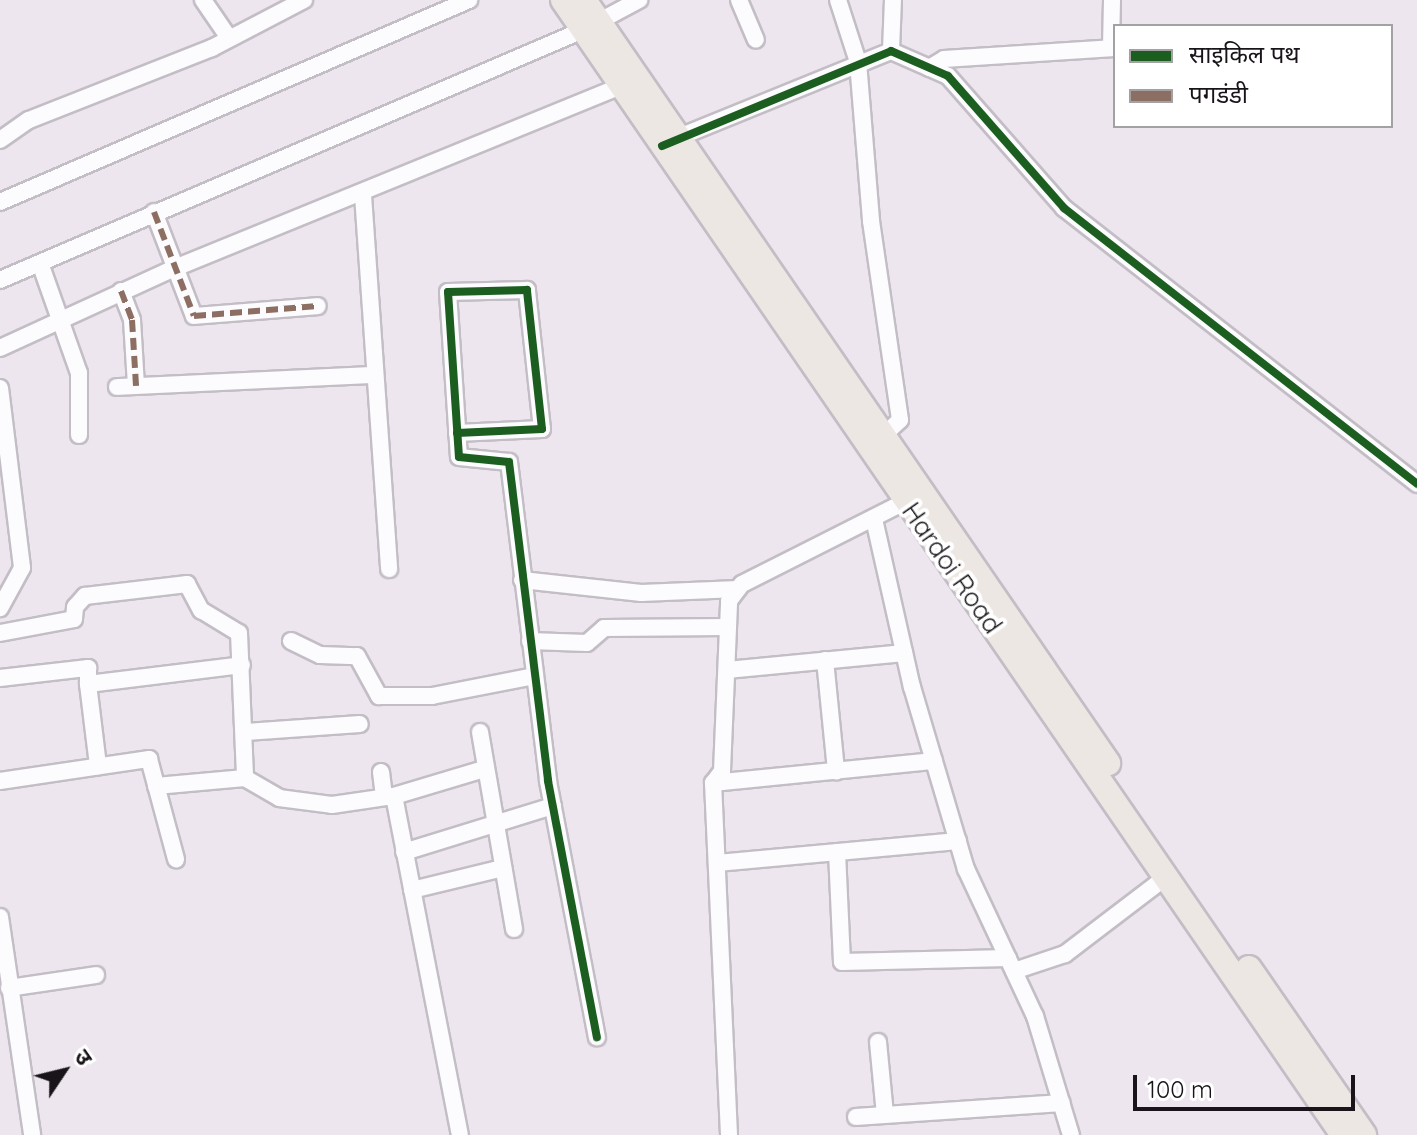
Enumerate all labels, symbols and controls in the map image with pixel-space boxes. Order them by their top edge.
legend [1113,24,1393,128]
text: साइकिल पथ [1189,39,1300,69]
text: पगडंडी [1189,79,1248,109]
street label: Hardoi Road [895,497,1009,639]
north arrow [24,1031,104,1111]
text: उ [68,1044,99,1071]
scale bar [1137,1059,1359,1109]
text: 100 m [1147,1074,1213,1104]

